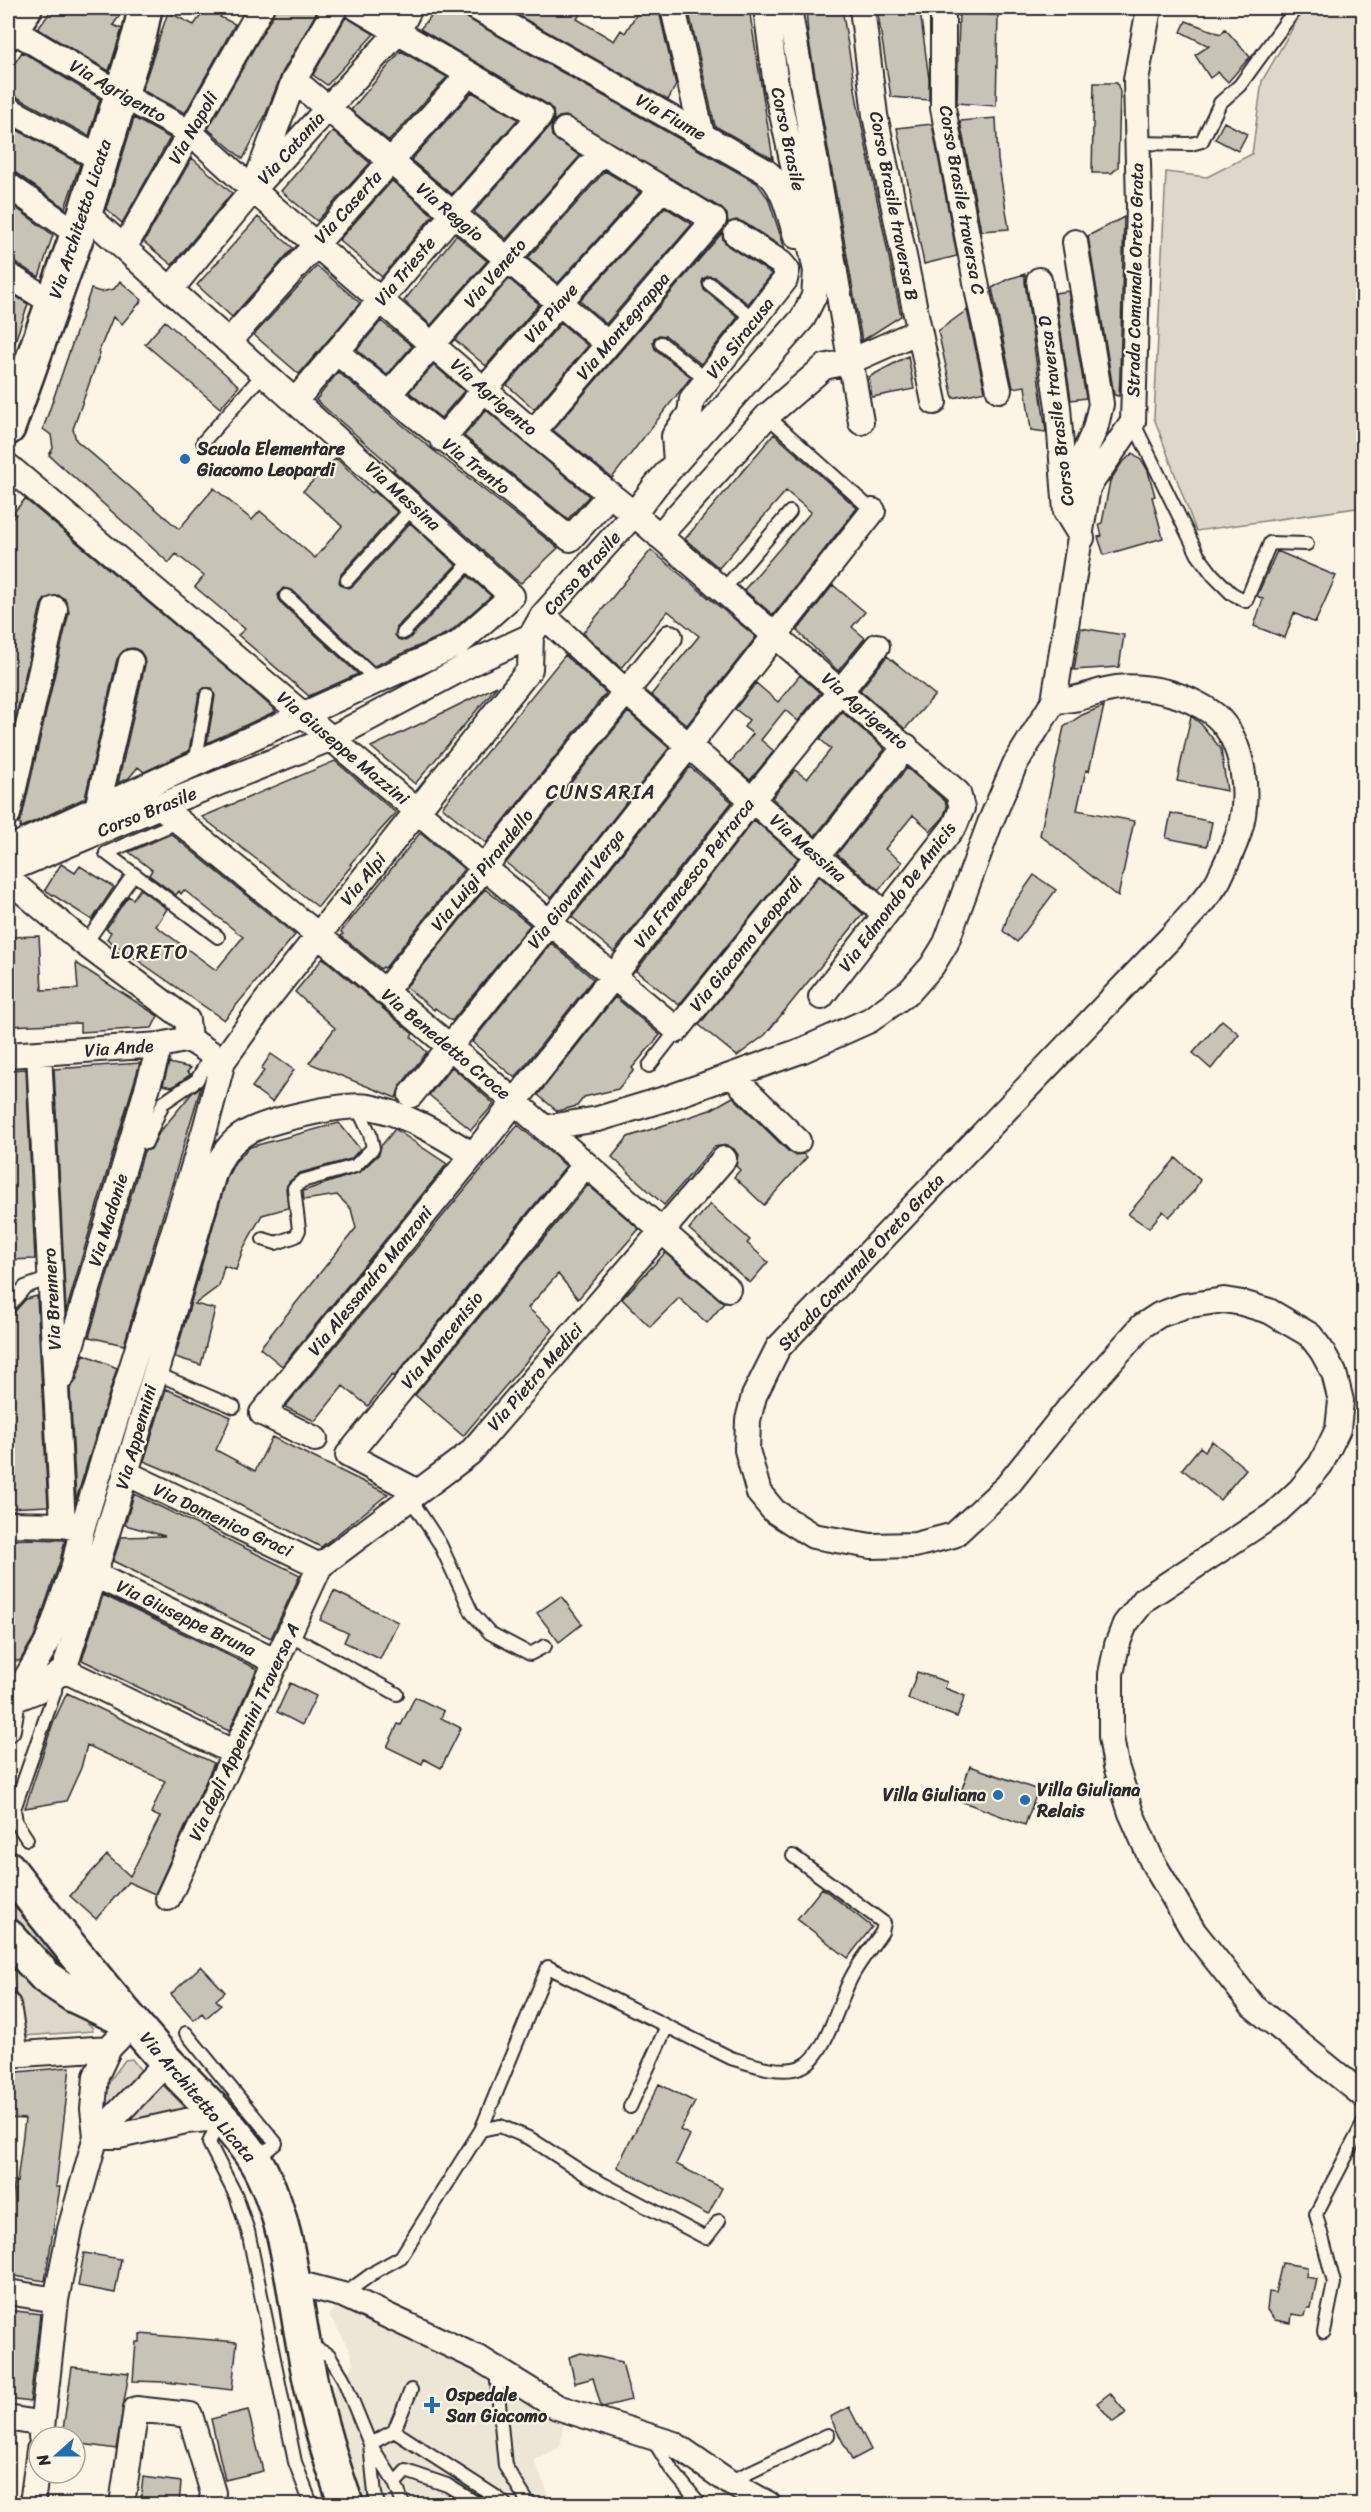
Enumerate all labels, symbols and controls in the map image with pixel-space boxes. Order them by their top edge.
street label: Via Agrigento [63,50,173,132]
street label: Via Fiume [630,84,712,150]
street label: Corso Brasile [761,84,815,194]
street label: Via Napoli [159,85,227,171]
street label: Corso Brasile traversa C [930,103,995,298]
street label: Via Catania [249,104,333,192]
street label: Corso Brasile traversa B [860,109,928,303]
street label: Via Architetto Licata [39,134,121,303]
street label: Via Caserta [306,162,391,251]
street label: Strada Comunale Oreto Grata [1117,163,1153,397]
street label: Via Reggio [409,174,491,250]
street label: Via Trieste [366,229,444,313]
street label: Via Veneto [455,231,535,315]
street label: Via Montegrappa [568,264,678,388]
street label: Via Piave [515,275,587,351]
street label: Via Siracusa [697,290,783,386]
street label: Corso Brasile traversa D [1028,314,1084,508]
street label: Via Agrigento [443,350,545,444]
street label: Via Trento [435,429,517,503]
place label: Scuola Elementare Giacomo Leopardi [196,433,346,486]
marker: Scuola Elementare Giacomo Leopardi [178,452,192,466]
street label: Via Messina [357,453,449,540]
street label: Corso Brasile [535,523,629,623]
street label: Via Agrigento [814,664,916,758]
street label: Via Giuseppe Mazzini [269,683,418,814]
district label: CUNSARIA [546,775,656,810]
street label: Corso Brasile [92,777,202,847]
street label: Via Francesco Petrarca [625,790,764,955]
street label: Via Luigi Pirandello [422,801,542,939]
street label: Via Messina [762,805,855,891]
street label: Via Edmondo De Amicis [830,814,965,979]
street label: Via Giovanni Verga [519,821,634,956]
street label: Via Alpi [331,845,395,913]
street label: Via Giacomo Leopardi [681,868,812,1019]
district label: LORETO [111,935,189,970]
street label: Via Benedetto Croce [374,980,518,1108]
street label: Via Ande [83,1030,155,1066]
street label: Strada Comunale Oreto Grata [769,1165,953,1359]
street label: Via Madonie [79,1169,137,1270]
street label: Via Alessandro Manzoni [299,1198,442,1363]
street label: Via Brennero [33,1247,71,1351]
street label: Via Moncenisio [392,1284,492,1396]
street label: Via Pietro Medici [479,1315,592,1438]
street label: Via Appennini [106,1380,167,1493]
street label: Via Domenico Graci [148,1474,299,1567]
street label: Via Giuseppe Bruna [111,1570,262,1666]
street label: Via degli Appennini Traversa A [179,1617,309,1847]
place label: Villa Giuliana Relais [1036,1774,1140,1827]
place label: Villa Giuliana [883,1779,986,1811]
marker: Villa Giuliana [991,1788,1005,1802]
marker: Villa Giuliana Relais [1018,1793,1032,1807]
street label: Via Architetto Licata [131,2024,265,2171]
place label: Ospedale San Giacomo [445,2379,548,2432]
marker: Ospedale San Giacomo [423,2396,441,2414]
north arrow [27,2425,87,2485]
text: N [28,2449,59,2472]

